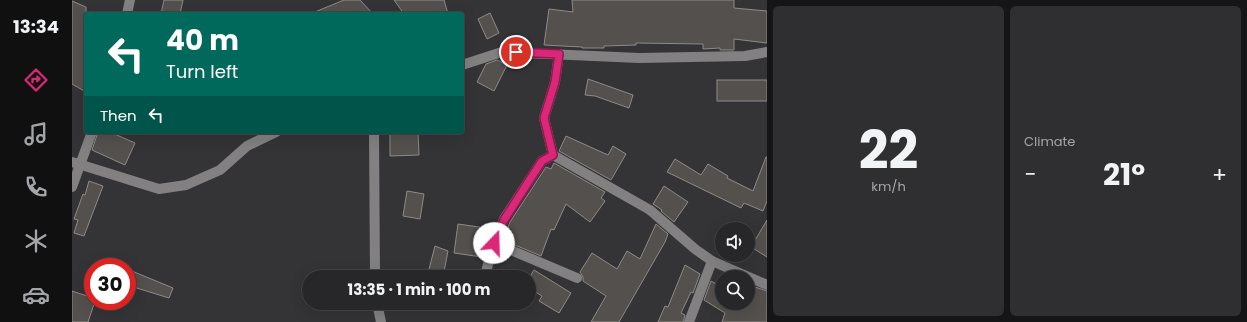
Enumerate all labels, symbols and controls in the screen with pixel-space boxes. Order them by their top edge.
text: 13:34 [13,14,59,39]
text: 40 m [166,21,239,60]
icon: left [100,28,152,80]
pin [499,35,533,69]
icon: arrive [505,41,527,63]
text: Turn left [166,59,238,84]
icon: directions [22,66,50,94]
icon: left [145,104,167,126]
text: Then [100,105,137,126]
text: 22 [859,114,918,187]
icon: music [22,120,50,148]
text: Climate [1024,132,1075,151]
text: 21° [1103,153,1145,196]
text: − [1024,159,1036,190]
text: + [1212,159,1227,190]
icon: phone [22,173,50,201]
text: km/h [871,177,906,196]
position arrow [473,222,515,264]
map controls [715,222,755,310]
button: sound [715,222,755,262]
icon: climate [22,227,50,255]
speed limit sign: 30 [84,258,136,310]
button: search [715,270,755,310]
text: 13:35 · 1 min · 100 m [348,279,491,300]
icon: car [22,281,50,309]

